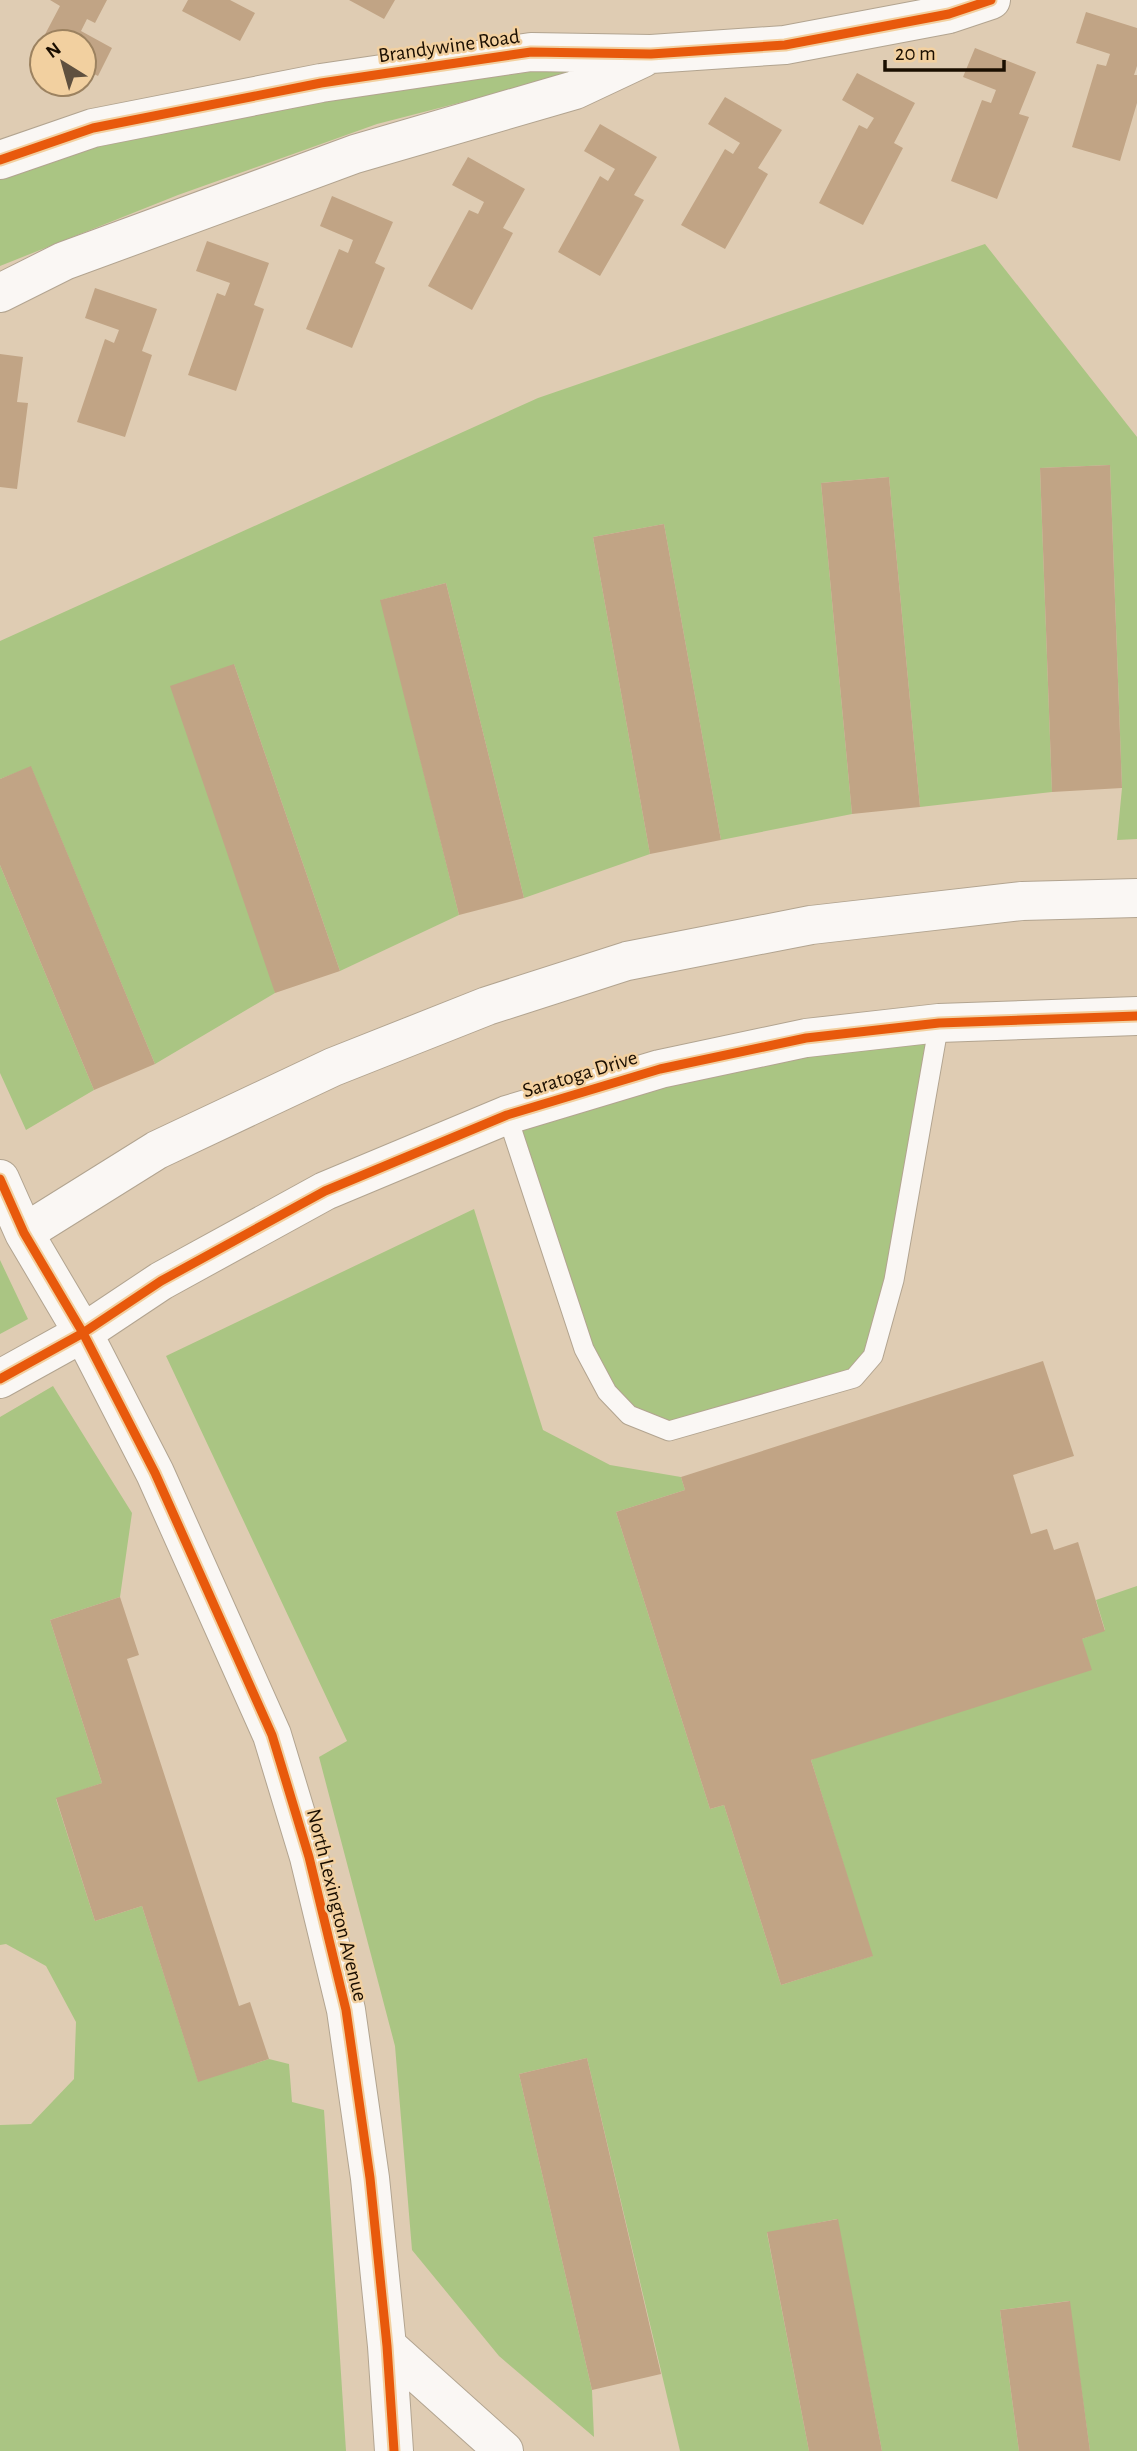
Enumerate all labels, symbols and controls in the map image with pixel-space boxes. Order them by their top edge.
street label: Brandywine Road [377,26,521,66]
north arrow [28,28,98,98]
scale bar [885,28,1004,72]
text: N [43,39,65,62]
text: 20 m [895,43,936,64]
street label: Saratoga Drive [520,1047,640,1101]
street label: North Lexington Avenue [303,1807,371,2003]

